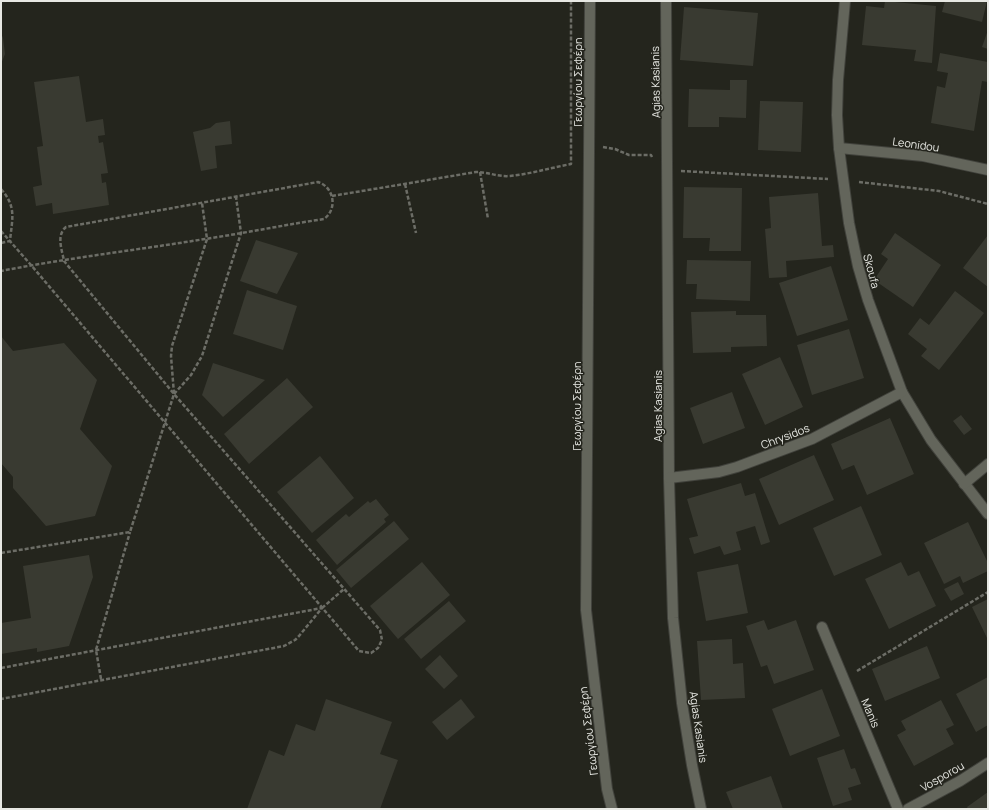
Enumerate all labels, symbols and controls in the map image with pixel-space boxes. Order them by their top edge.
street label: Γεωργίου Σεφέρη [570,37,585,127]
street label: Agias Kasianis [647,46,663,118]
street label: Leonidou [892,133,940,155]
street label: Skoufa [860,252,884,290]
street label: Γεωργίου Σεφέρη [569,361,584,451]
street label: Agias Kasianis [650,370,665,442]
street label: Chrysidos [758,420,812,452]
street label: Γεωργίου Σεφέρη [575,686,601,776]
street label: Agias Kasianis [687,690,711,764]
street label: Manis [858,696,884,730]
street label: Vosporou [917,757,967,795]

